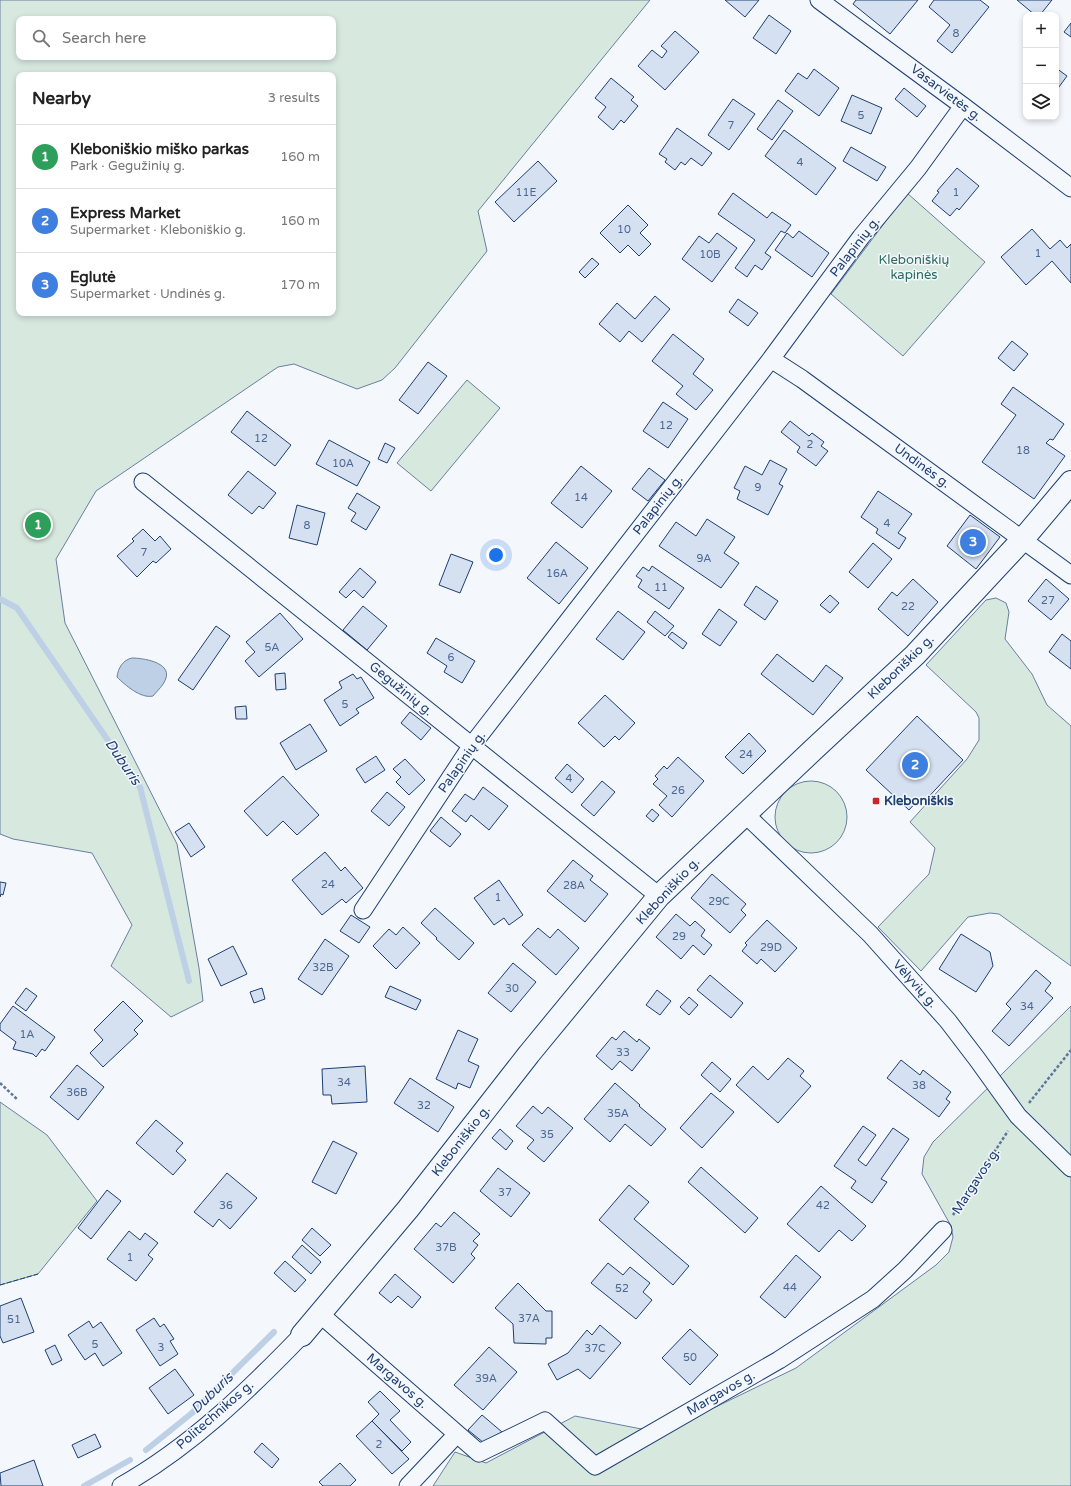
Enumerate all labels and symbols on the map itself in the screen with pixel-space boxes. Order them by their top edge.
house number: 8 [953,27,960,40]
street label: Vasarvietės g. [907,61,985,125]
house number: 5 [858,109,865,122]
house number: 7 [728,119,735,132]
house number: 4 [797,156,804,169]
house number: 11E [516,186,536,199]
house number: 1 [953,186,959,199]
street label: Palapinių g. [827,214,883,280]
house number: 10 [617,223,631,236]
house number: 1 [1035,247,1041,260]
house number: 10B [699,248,721,261]
park label: Kleboniškių kapinės [878,252,950,283]
house number: 12 [659,419,673,432]
house number: 12 [254,432,268,445]
house number: 2 [807,438,814,451]
street label: Undinės g. [891,440,953,492]
house number: 18 [1016,444,1030,457]
house number: 10A [332,457,354,470]
street label: Palapinių g. [630,472,686,538]
house number: 9 [755,481,762,494]
house number: 14 [574,491,588,504]
pin: 1 [25,510,51,540]
house number: 4 [884,517,891,530]
house number: 8 [304,519,311,532]
pin: 3 [960,527,986,557]
your location [486,545,506,565]
house number: 7 [141,546,148,559]
house number: 9A [696,552,712,565]
house number: 16A [546,567,568,580]
house number: 11 [654,581,668,594]
house number: 27 [1041,594,1055,607]
house number: 22 [901,600,915,613]
street label: Kleboniškio g. [865,631,937,703]
house number: 5A [264,641,280,654]
house number: 6 [448,651,455,664]
street label: Gegužinių g. [366,659,436,719]
house number: 5 [342,698,349,711]
street label: Palapinių g. [435,728,489,796]
water label: Duburis [101,736,145,789]
house number: 24 [739,748,753,761]
pin: 2 [902,750,928,780]
house number: 4 [566,772,573,785]
house number: 26 [671,784,685,797]
place label: Kleboniškis [884,793,953,809]
marker: Kleboniškis [871,796,881,806]
street label: Kleboniškio g. [633,854,703,928]
house number: 24 [321,878,335,891]
house number: 28A [563,879,585,892]
house number: 1 [495,891,501,904]
house number: 29C [708,895,730,908]
house number: 29 [672,930,686,943]
house number: 29D [760,941,782,954]
street label: Vėlyvių g. [889,957,941,1011]
house number: 32B [312,961,334,974]
house number: 30 [505,982,519,995]
house number: 34 [1020,1000,1034,1013]
house number: 1A [19,1028,35,1041]
house number: 33 [616,1046,630,1059]
house number: 34 [337,1076,351,1089]
house number: 38 [912,1079,926,1092]
house number: 36B [66,1086,88,1099]
house number: 32 [417,1099,431,1112]
street label: Kleboniškio g. [428,1102,494,1180]
house number: 35A [607,1107,629,1120]
house number: 35 [540,1128,554,1141]
street label: Margavos g. [949,1145,1003,1217]
house number: 37 [498,1186,512,1199]
house number: 36 [219,1199,233,1212]
house number: 42 [816,1199,830,1212]
house number: 37B [435,1241,457,1254]
house number: 1 [127,1251,133,1264]
house number: 44 [783,1281,797,1294]
house number: 52 [615,1282,629,1295]
house number: 37A [518,1312,540,1325]
house number: 51 [7,1313,21,1326]
house number: 5 [92,1338,99,1351]
house number: 3 [158,1341,165,1354]
house number: 37C [584,1342,606,1355]
street label: Margavos g. [363,1350,431,1412]
house number: 50 [683,1351,697,1364]
street label: Margavos g. [684,1367,758,1419]
water label: Duburis [187,1368,237,1417]
house number: 39A [475,1372,497,1385]
street label: Politechnikos g. [173,1377,257,1453]
house number: 2 [376,1438,383,1451]

